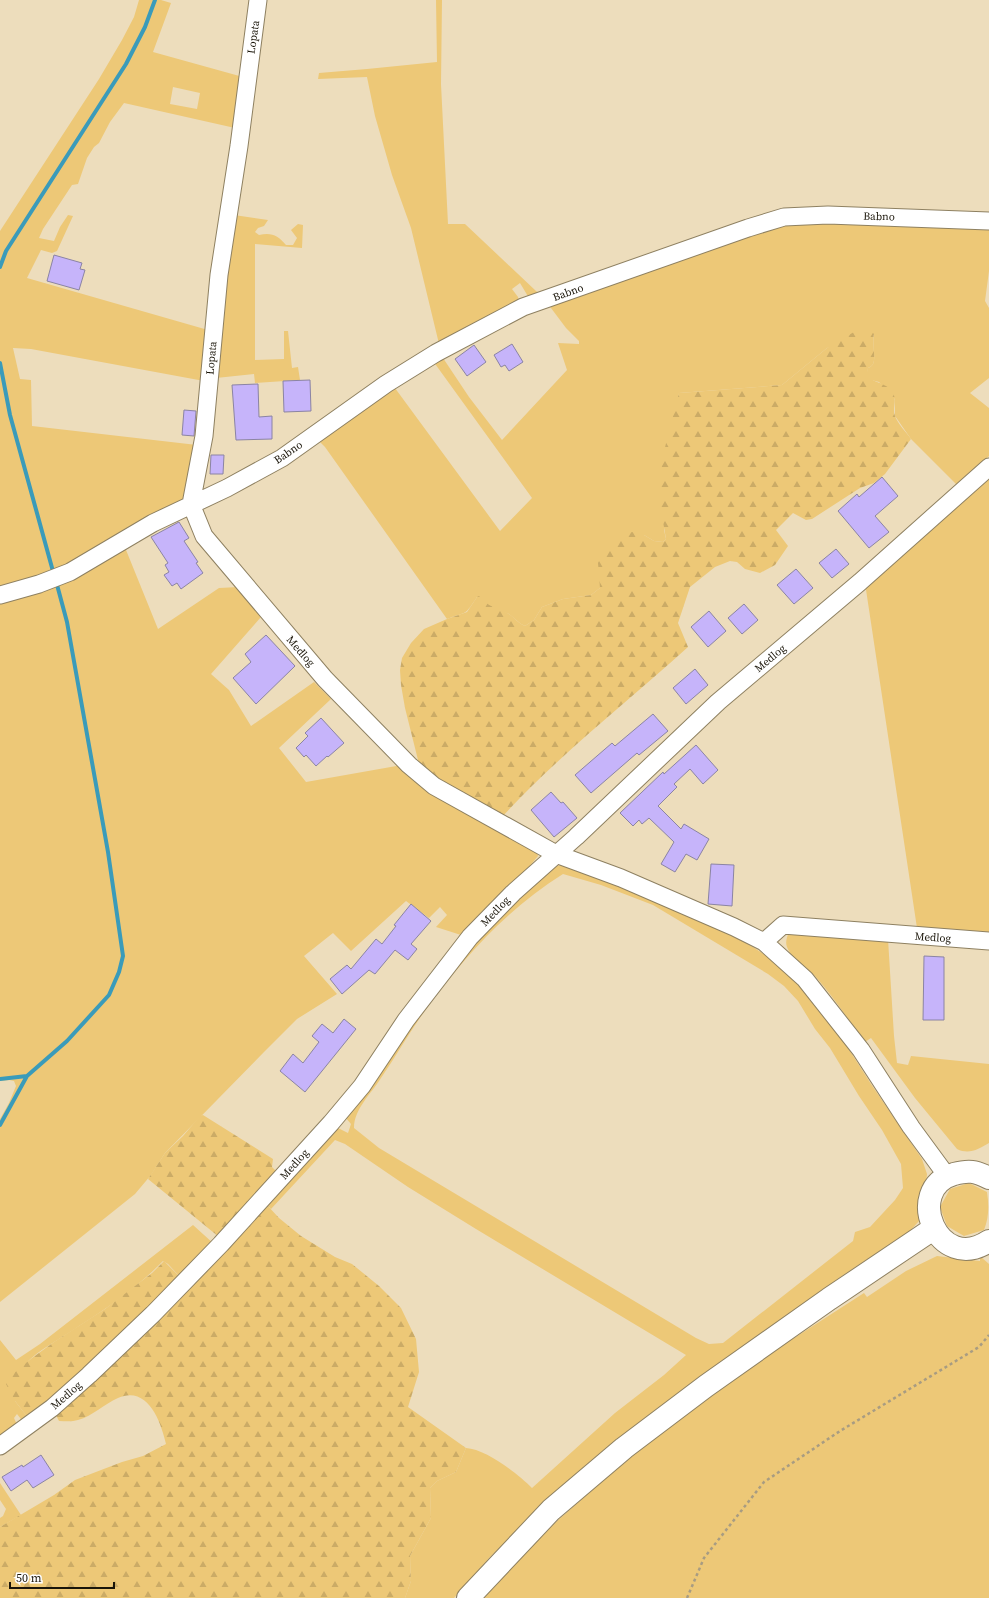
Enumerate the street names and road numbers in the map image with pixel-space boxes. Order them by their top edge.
street label: Lopata [244,19,263,55]
street label: Babno [863,209,895,224]
street label: Babno [551,280,586,305]
street label: Lopata [203,340,220,375]
street label: Babno [271,437,306,467]
street label: Medlog [283,633,318,670]
street label: Medlog [751,641,789,676]
street label: Medlog [477,893,514,930]
street label: Medlog [914,929,952,946]
street label: Medlog [277,1146,312,1183]
street label: Medlog [48,1378,85,1413]

